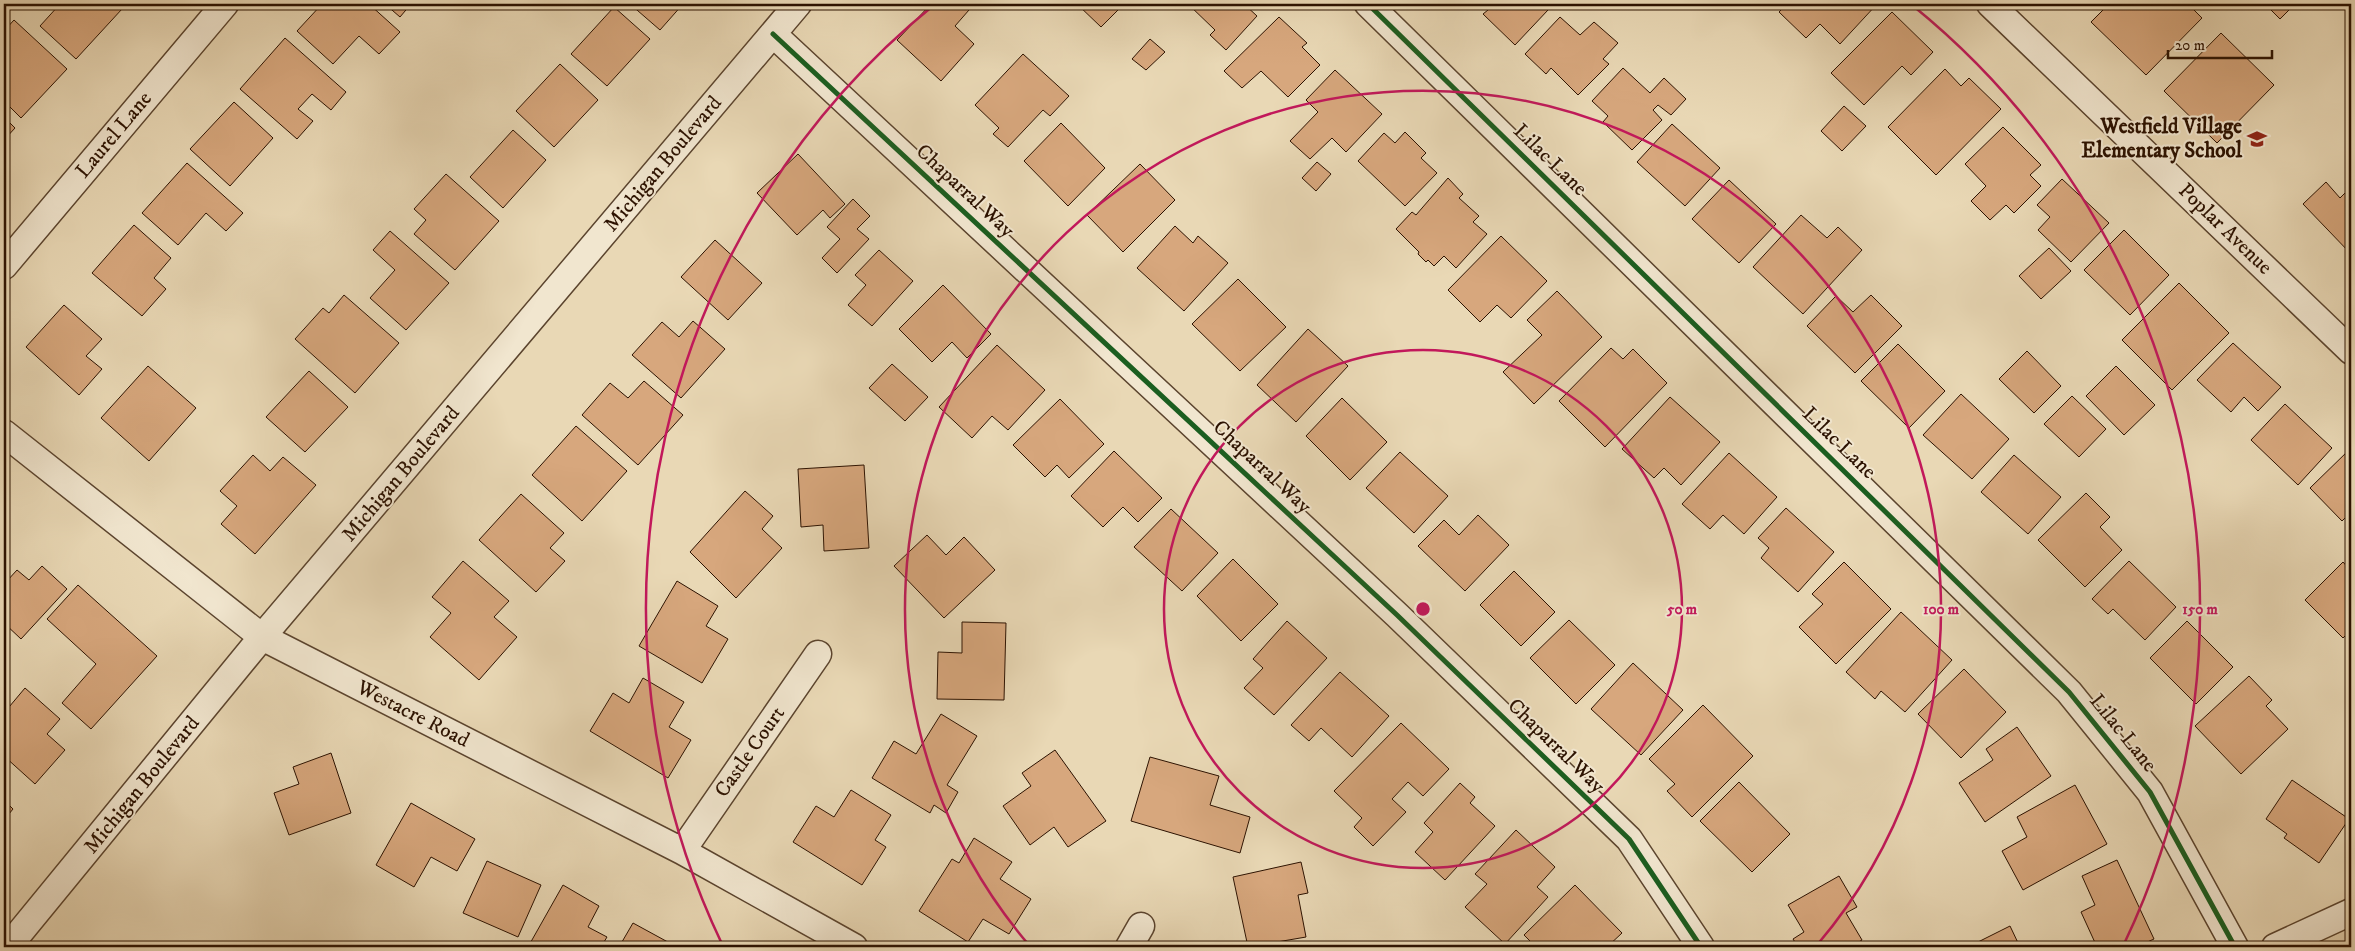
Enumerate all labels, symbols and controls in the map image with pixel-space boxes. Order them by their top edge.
scale bar [2168,28,2271,60]
text: 20 m [2175,36,2205,55]
street label: Laurel Lane [70,86,158,184]
street label: Michigan Boulevard [599,90,728,237]
place label: Westfield Village Elementary School [2081,114,2243,164]
street label: Lilac Lane [1508,118,1593,202]
school or university icon: Westfield Village Elementary School [2246,128,2268,150]
street label: Chaparral Way [910,139,1021,244]
street label: Poplar Avenue [2173,178,2278,280]
street label: Michigan Boulevard [337,400,466,547]
street label: Lilac Lane [1797,401,1882,485]
street label: Chaparral Way [1207,415,1318,520]
centre of rings [1414,600,1432,618]
text: 50 m [1666,600,1698,619]
text: 100 m [1923,600,1960,619]
text: 150 m [2182,600,2218,619]
street label: Westacre Road [351,674,474,754]
street label: Lilac Lane [2084,689,2163,778]
street label: Chaparral Way [1502,693,1611,800]
street label: Castle Court [709,701,791,802]
street label: Michigan Boulevard [79,710,206,859]

